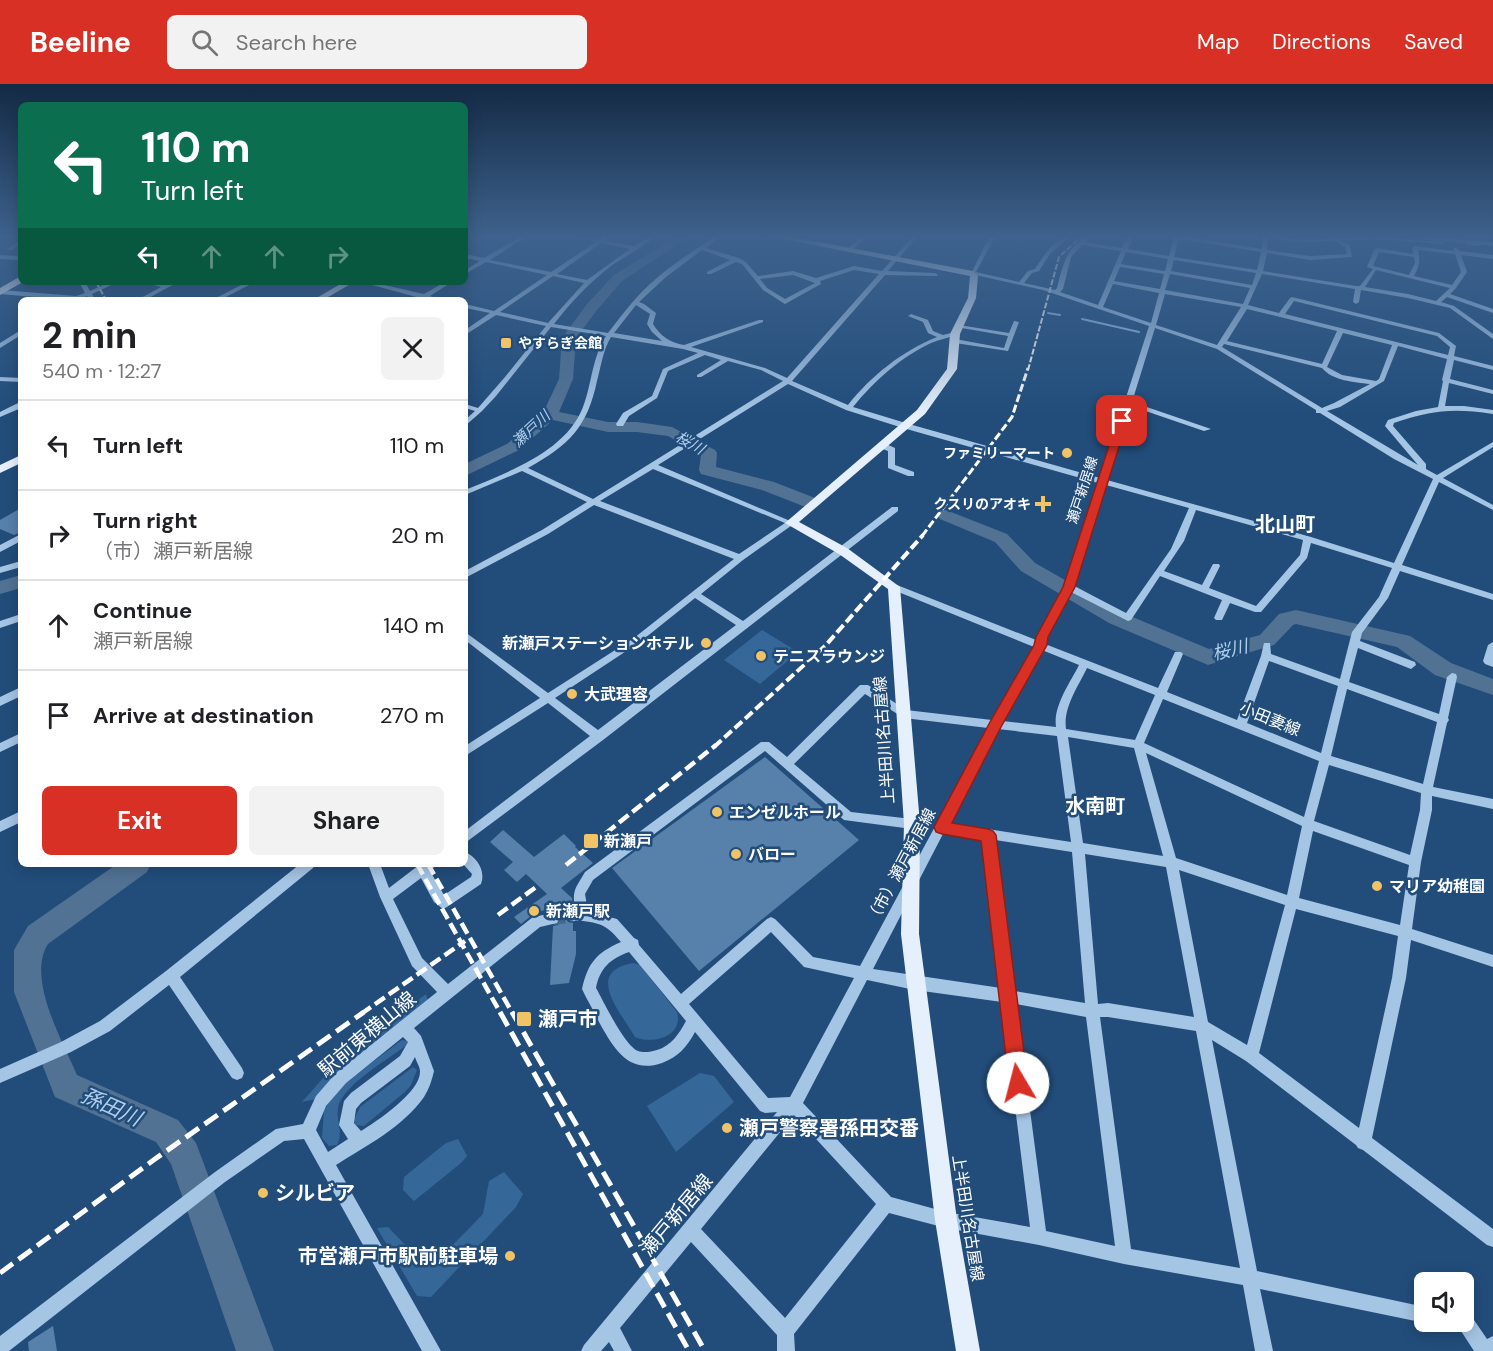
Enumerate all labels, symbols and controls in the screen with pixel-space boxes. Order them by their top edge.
search box [167,15,587,69]
text: Beeline [30,24,131,61]
icon: search [188,26,221,59]
text: Search here [236,28,357,57]
text: Map [1197,28,1239,56]
text: Directions [1272,28,1371,56]
text: Saved [1404,28,1463,56]
text: 110 m [141,120,251,175]
icon: left [42,126,120,204]
text: Turn left [141,173,244,208]
icon: left [132,240,165,273]
icon: ahead [195,240,228,273]
icon: ahead [258,240,291,273]
icon: right [321,240,354,273]
text: 2 min [42,312,137,359]
button: close [381,317,444,380]
place label: やすらぎ会館 [518,334,602,352]
marker: やすらぎ会館 [499,336,513,350]
text: 540 m · 12:27 [42,358,161,384]
pin [1096,395,1147,446]
icon: arrive [1105,404,1138,437]
water label: 瀬戸川 [508,405,556,452]
water label: 桜川 [672,427,710,460]
icon: left [42,429,75,462]
text: Turn left [93,431,183,460]
text: 110 m [390,431,444,460]
place label: ファミリーマート [943,444,1055,462]
marker: ファミリーマート [1060,446,1074,460]
street label: 瀬戸新居線 [1063,454,1101,526]
place label: クスリのアオキ [933,495,1031,513]
marker: クスリのアオキ [1036,497,1050,511]
text: Turn right [93,506,198,535]
district label: 北山町 [1255,511,1315,537]
icon: right [42,519,75,552]
text: 20 m [391,521,444,550]
text: （市）瀬戸新居線 [93,538,253,564]
text: Continue [93,596,192,625]
icon: ahead [42,609,75,642]
text: 140 m [383,611,444,640]
text: 瀬戸新居線 [93,628,193,654]
place label: 新瀬戸ステーションホテル [502,633,694,654]
water label: 桜川 [1210,634,1252,666]
marker: 新瀬戸ステーションホテル [699,636,713,650]
place label: テニスラウンジ [773,646,885,667]
marker: テニスラウンジ [754,649,768,663]
street label: 上半田川名古屋線 [869,675,899,805]
place label: 大武理容 [584,684,648,705]
marker: 大武理容 [565,687,579,701]
street label: 小田妻線 [1236,697,1304,741]
icon: arrive [42,699,75,732]
text: Arrive at destination [93,701,314,730]
text: 270 m [380,701,444,730]
button: Exit [42,786,237,855]
button: Share [249,786,444,855]
district label: 水南町 [1065,793,1125,819]
place label: エンゼルホール [729,802,841,823]
marker: エンゼルホール [710,805,724,819]
street label: （市）瀬戸新居線 [862,805,940,927]
place label: 新瀬戸 [604,831,652,852]
marker: 新瀬戸 [582,832,600,850]
place label: バロー [748,844,796,865]
marker: バロー [729,847,743,861]
place label: マリア幼稚園 [1389,876,1485,897]
marker: マリア幼稚園 [1370,879,1384,893]
place label: 新瀬戸駅 [546,901,610,922]
marker: 新瀬戸駅 [527,904,541,918]
street label: 駅前東横山線 [313,985,421,1083]
place label: 瀬戸市 [538,1006,598,1032]
marker: 瀬戸市 [515,1010,533,1028]
position arrow [986,1051,1050,1115]
water label: 孫田川 [77,1081,147,1133]
place label: 瀬戸警察署孫田交番 [739,1115,919,1141]
marker: 瀬戸警察署孫田交番 [720,1121,734,1135]
street label: 上半田川名古屋線 [948,1153,988,1283]
street label: 瀬戸新居線 [634,1168,718,1262]
place label: シルビア [275,1180,355,1206]
marker: シルビア [256,1186,270,1200]
place label: 市営瀬戸市駅前駐車場 [298,1243,498,1269]
marker: 市営瀬戸市駅前駐車場 [503,1249,517,1263]
map controls [1414,1272,1474,1332]
button: sound [1414,1272,1474,1332]

